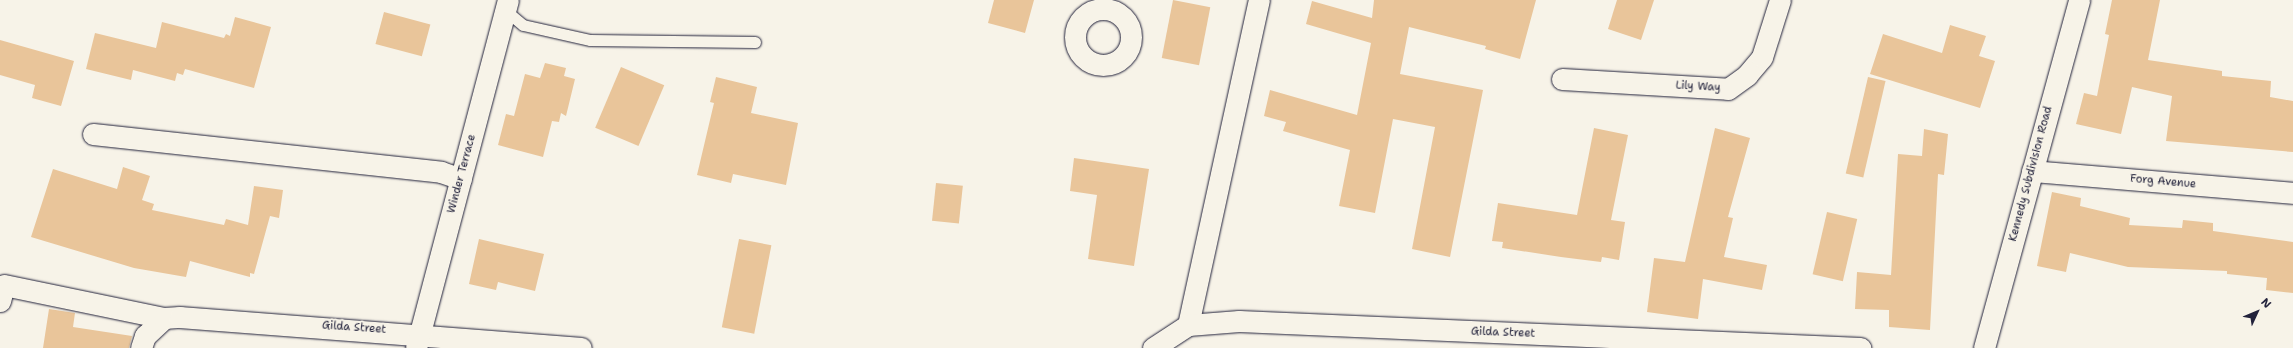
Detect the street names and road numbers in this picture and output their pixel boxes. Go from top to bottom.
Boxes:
street label: Lily Way [1675,79,1721,95]
street label: Kennedy Subdivision Road [2007,105,2055,243]
street label: Winder Terrace [445,133,479,215]
street label: Forg Avenue [2129,173,2197,191]
street label: Gilda Street [321,319,387,337]
street label: Gilda Street [1471,325,1535,341]

